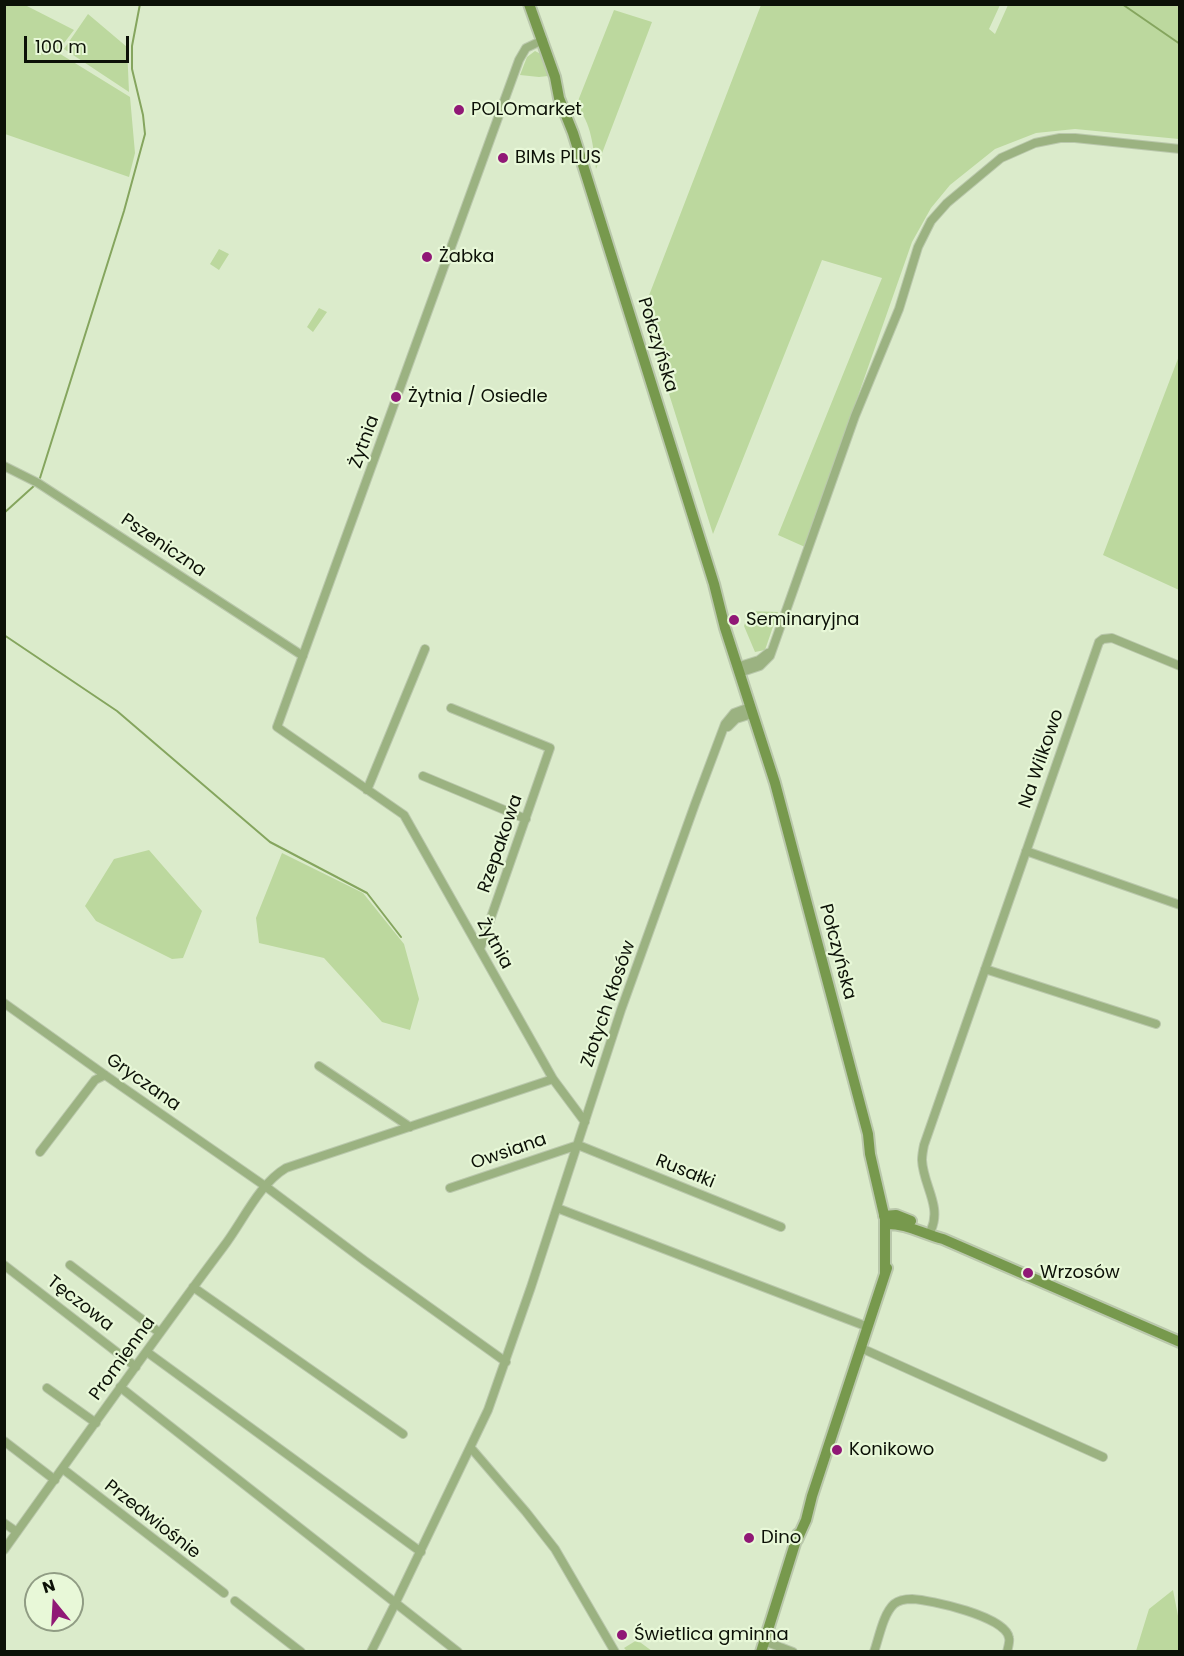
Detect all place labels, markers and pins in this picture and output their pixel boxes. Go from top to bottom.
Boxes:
place label: POLOmarket [471,99,582,121]
marker: POLOmarket [452,103,466,117]
place label: BIMs PLUS [515,147,601,169]
marker: BIMs PLUS [496,151,510,165]
place label: Żabka [439,246,495,268]
marker: Żabka [420,250,434,264]
place label: Żytnia / Osiedle [408,386,548,408]
marker: Żytnia / Osiedle [389,390,403,404]
place label: Seminaryjna [746,609,859,631]
marker: Seminaryjna [727,613,741,627]
place label: Wrzosów [1040,1262,1120,1284]
marker: Wrzosów [1021,1266,1035,1280]
place label: Konikowo [849,1439,934,1461]
marker: Konikowo [830,1443,844,1457]
place label: Dino [761,1527,801,1549]
marker: Dino [742,1531,756,1545]
place label: Świetlica gminna [634,1624,789,1646]
marker: Świetlica gminna [615,1628,629,1642]

